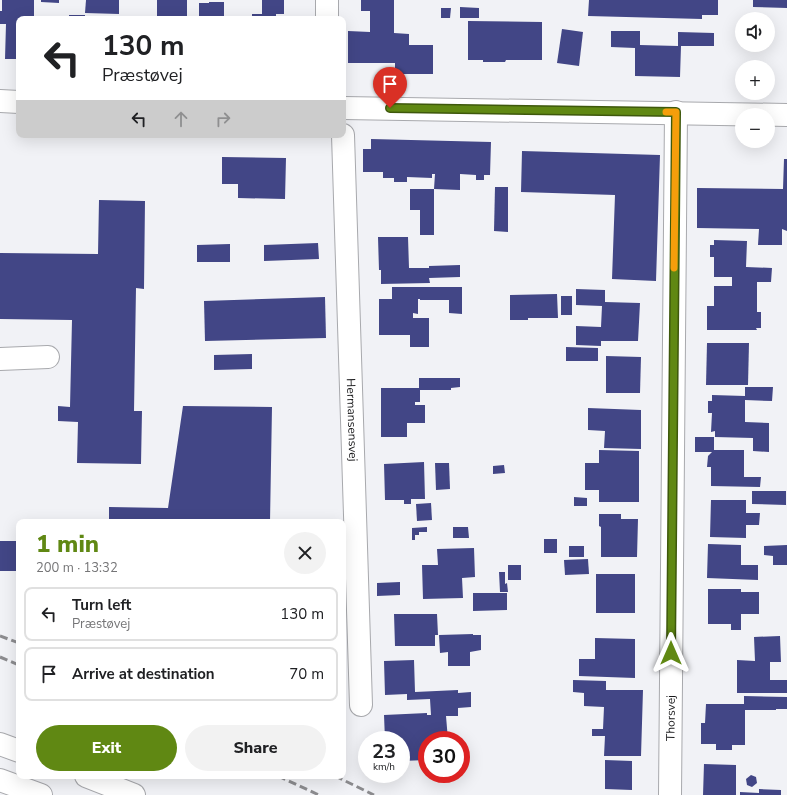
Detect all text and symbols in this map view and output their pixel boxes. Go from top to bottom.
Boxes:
map controls [735,12,775,148]
button: sound [735,12,775,52]
text: 130 m [102,27,185,65]
icon: left [36,32,88,84]
button: + [735,60,775,100]
text: Præstøvej [102,63,183,87]
pin [373,67,407,108]
icon: arrive [379,73,401,95]
icon: left [128,108,150,130]
icon: ahead [170,108,192,130]
icon: right [212,108,234,130]
button: − [735,108,775,148]
street label: Hermansensvej [343,378,361,462]
text: 1 min [36,528,99,560]
button: close [284,532,326,574]
text: 200 m · 13:32 [36,559,118,577]
text: Turn left [72,595,131,615]
icon: left [38,603,60,625]
text: 130 m [280,604,324,624]
text: Præstøvej [72,615,130,633]
position arrow [650,632,692,674]
icon: arrive [38,663,60,685]
text: Arrive at destination [72,664,215,684]
text: 70 m [289,664,324,684]
street label: Thorsvej [662,695,679,741]
button: Exit [36,725,177,771]
button: Share [185,725,326,771]
speed limit sign: 30 [418,731,470,783]
text: 23 [372,738,396,765]
text: km/h [373,760,395,774]

